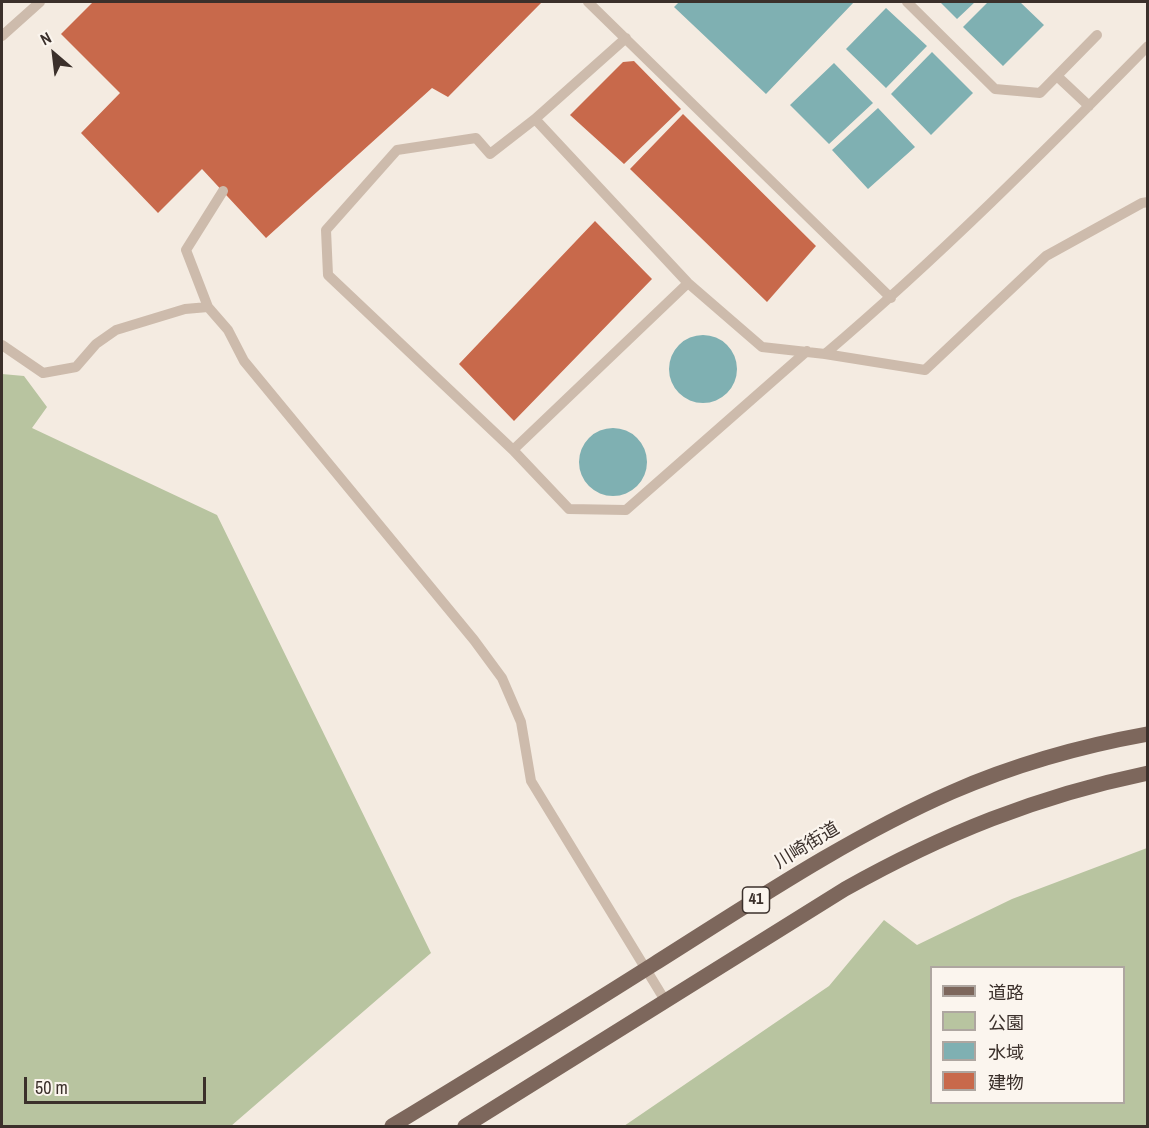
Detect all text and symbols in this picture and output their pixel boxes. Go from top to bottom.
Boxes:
north arrow [24,24,84,84]
text: N [36,26,55,50]
street label: 川崎街道 [771,818,843,874]
road number: 41 [742,887,770,913]
legend [930,966,1125,1104]
text: 道路 [988,980,1024,1005]
text: 公園 [988,1010,1024,1035]
text: 水域 [988,1040,1024,1065]
scale bar [27,1065,208,1103]
text: 建物 [988,1070,1024,1095]
text: 50 m [35,1075,68,1100]

